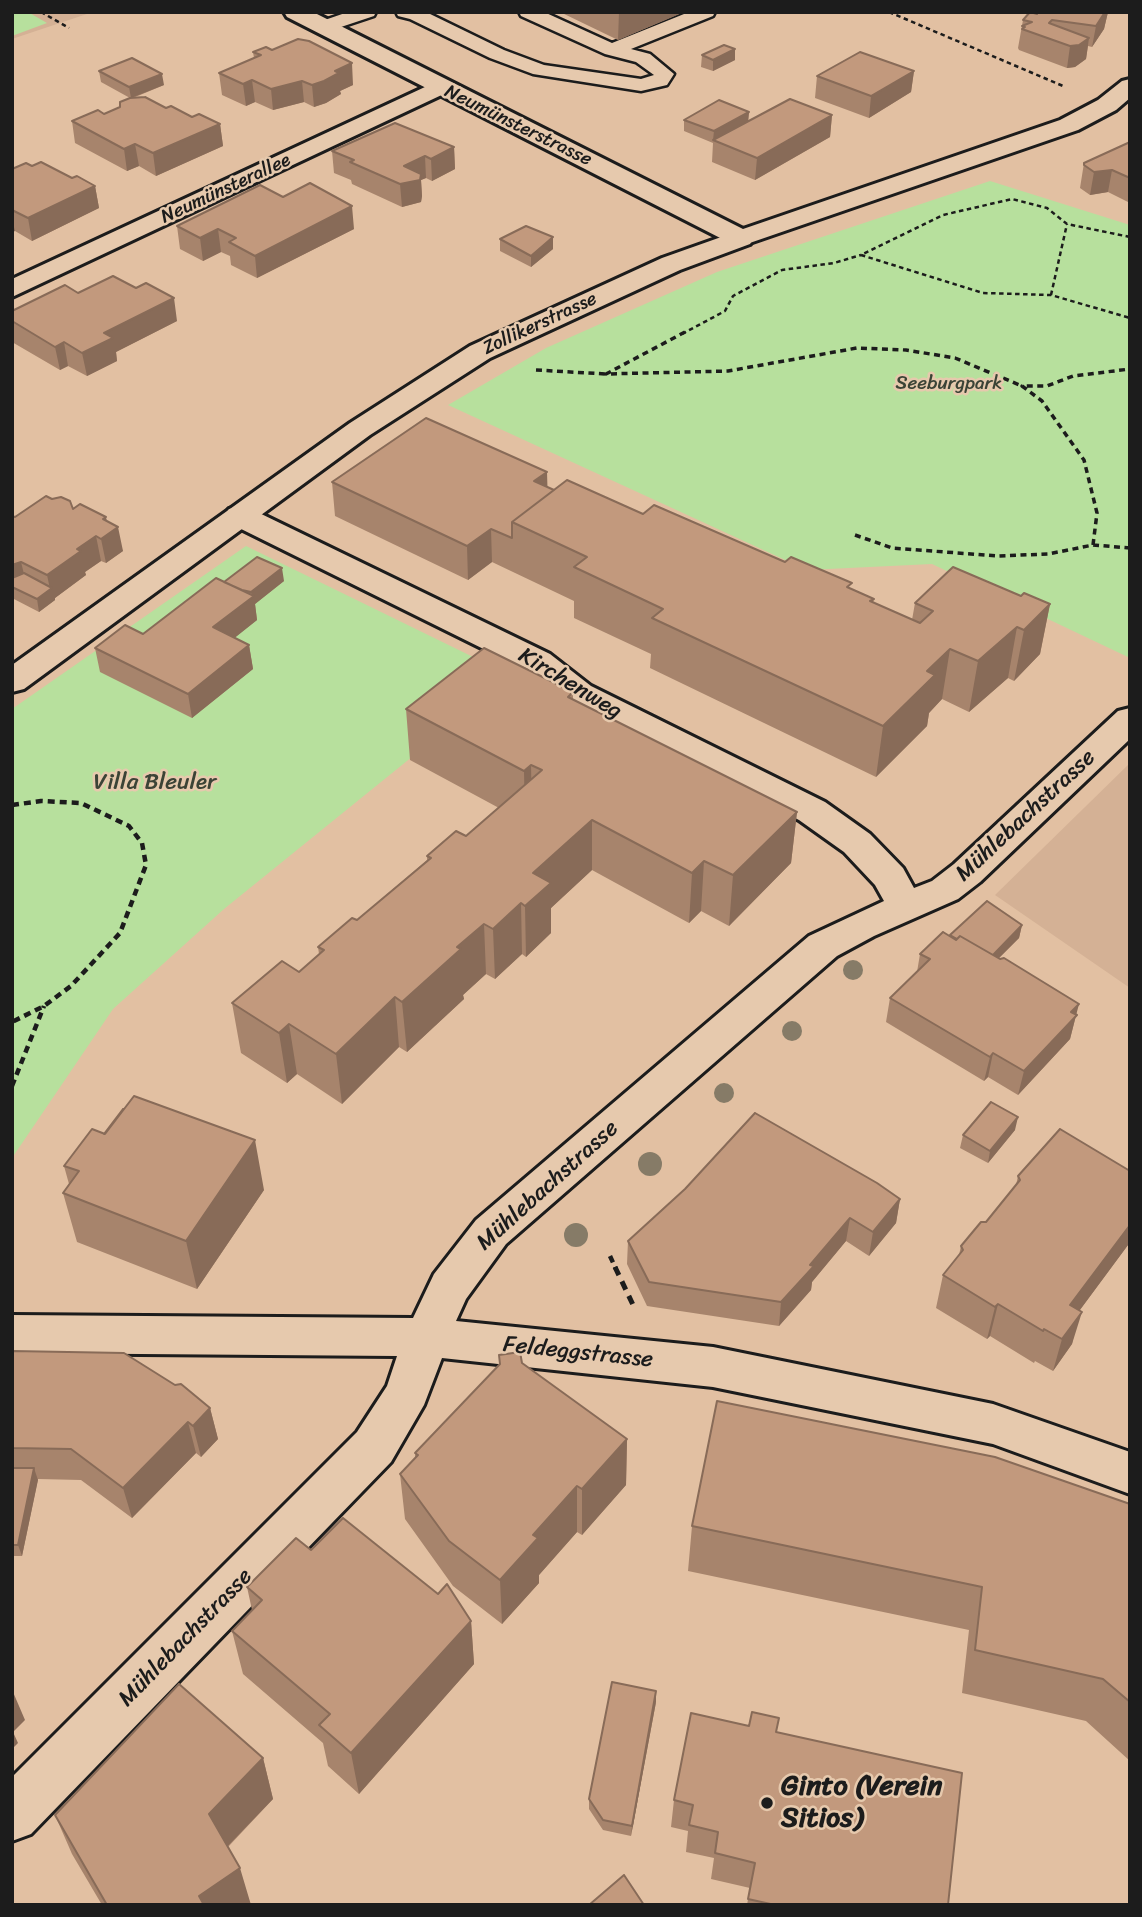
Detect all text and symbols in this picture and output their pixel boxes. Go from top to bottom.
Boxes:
street label: Neumünsterstrasse [441,80,595,172]
street label: Neumünsterallee [158,149,294,229]
street label: Zollikerstrasse [479,288,601,360]
park label: Seeburgpark [896,373,1002,395]
street label: Kirchenweg [513,642,627,726]
street label: Mühlebachstrasse [950,744,1102,888]
park label: Villa Bleuler [94,769,216,797]
street label: Mühlebachstrasse [471,1115,625,1257]
street label: Feldeggstrasse [502,1331,654,1375]
street label: Mühlebachstrasse [113,1563,259,1713]
place label: Ginto (Verein Sitios) [781,1770,942,1836]
marker: Ginto (Verein Sitios) [759,1795,775,1811]

